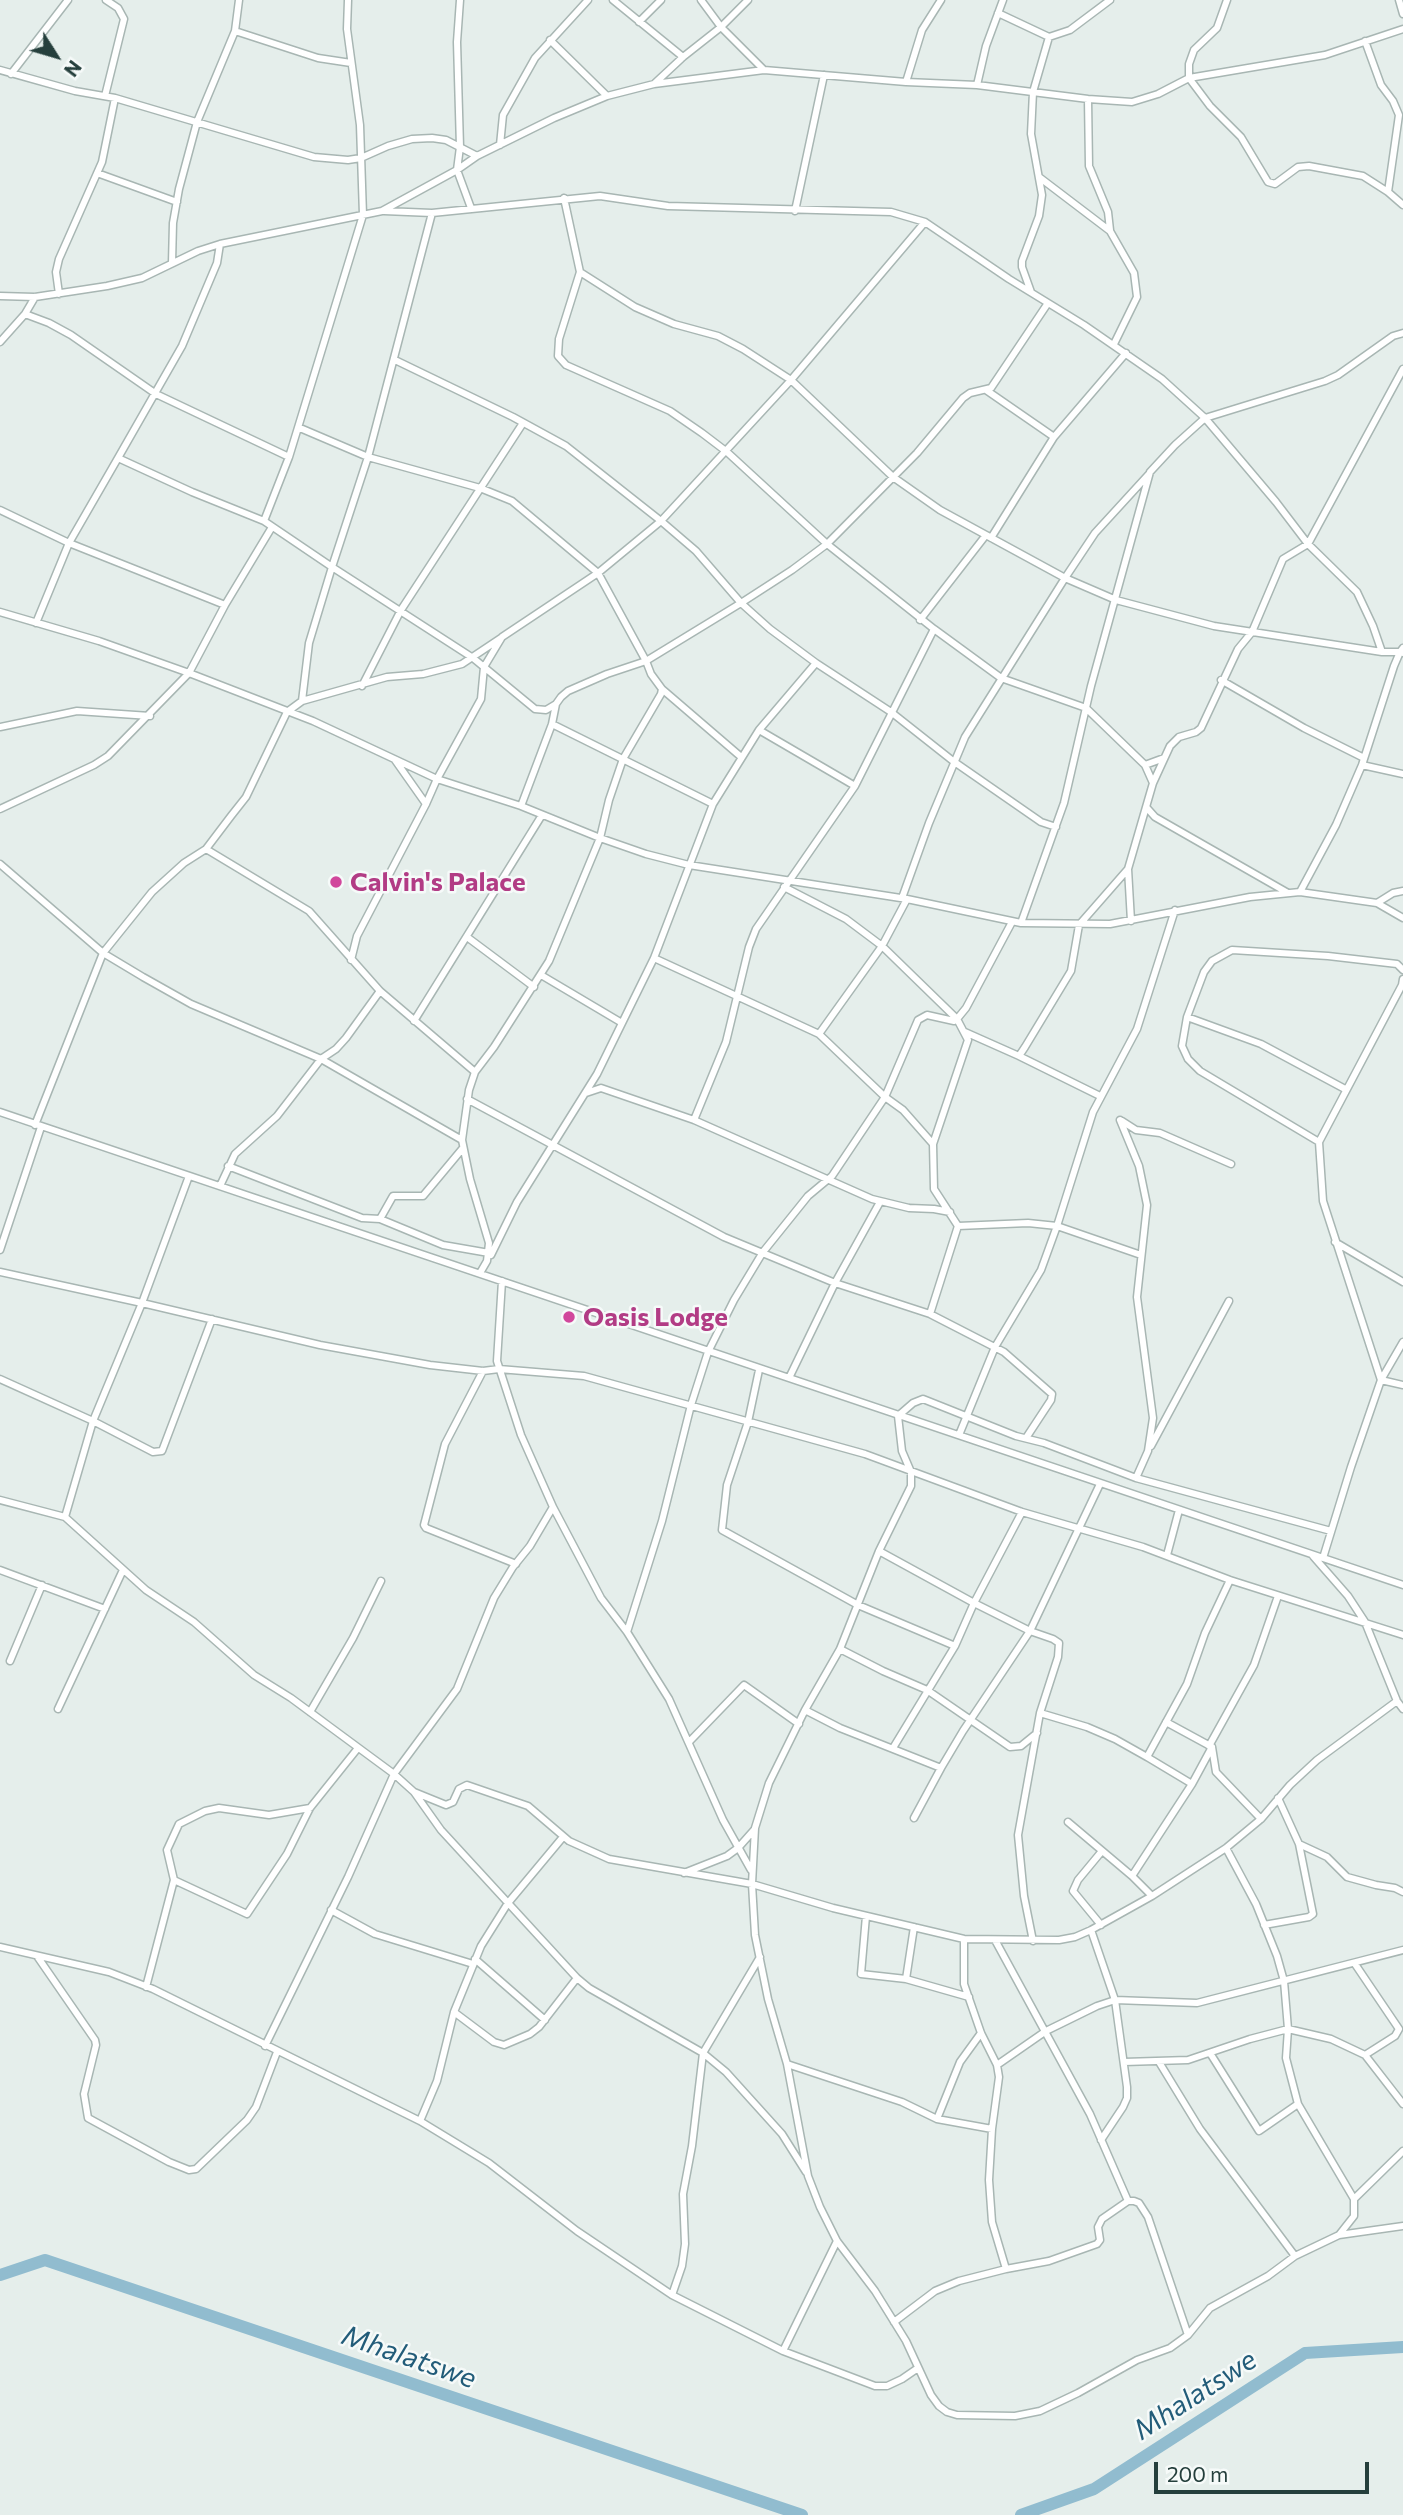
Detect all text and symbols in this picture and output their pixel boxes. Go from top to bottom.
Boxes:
north arrow [21,21,91,91]
text: N [60,56,87,82]
place label: Calvin's Palace [350,866,526,898]
marker: Calvin's Palace [328,874,344,890]
place label: Oasis Lodge [583,1301,728,1333]
marker: Oasis Lodge [561,1309,577,1325]
water label: Mhalatswe [337,2318,481,2396]
water label: Mhalatswe [1127,2343,1263,2447]
scale bar [1158,2448,1373,2492]
text: 200 m [1167,2461,1228,2486]

